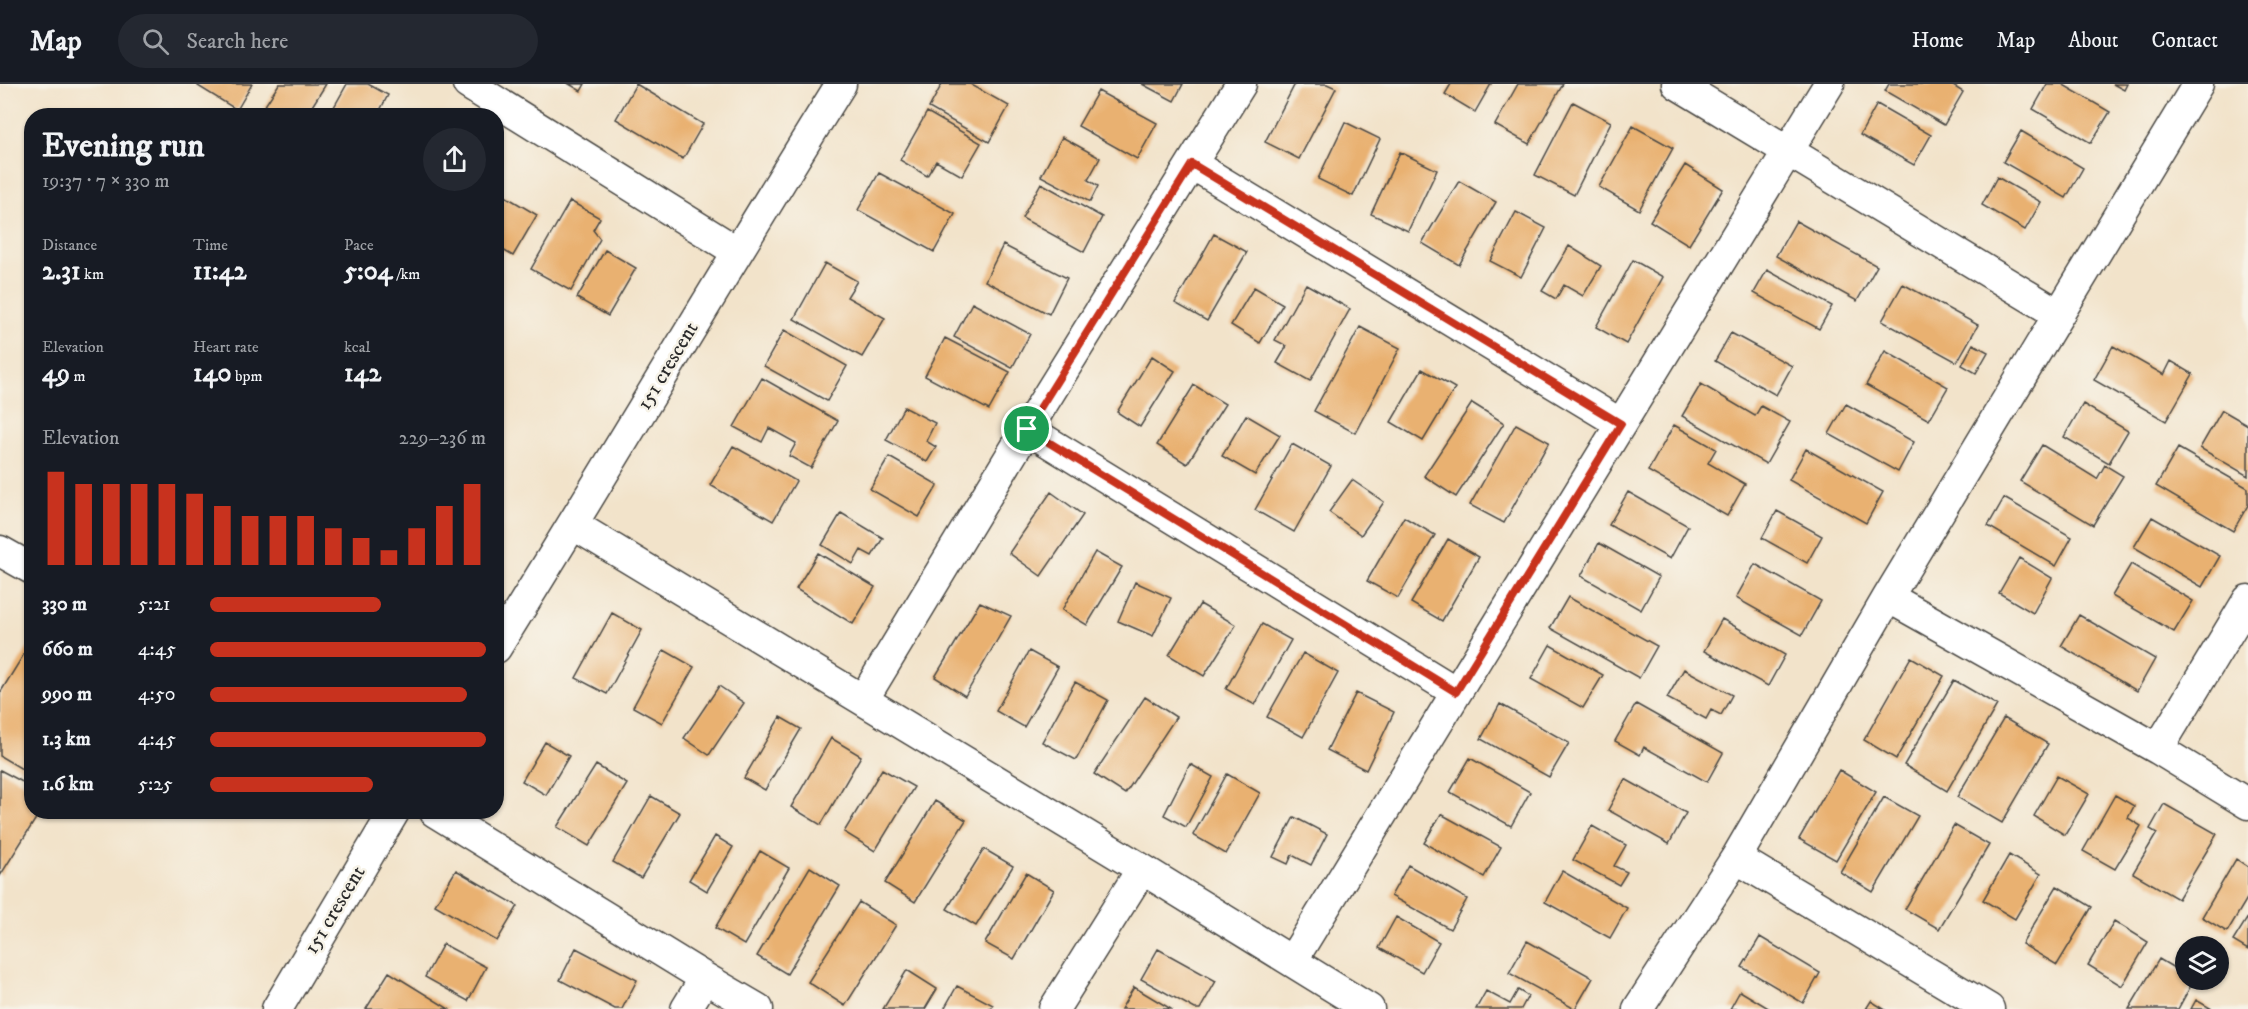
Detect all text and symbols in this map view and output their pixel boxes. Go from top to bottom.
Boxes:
search box [118,14,538,68]
text: Map [30,24,82,59]
icon: search [139,25,172,58]
text: Search here [187,28,288,55]
text: Home [1912,28,1964,54]
text: Map [1997,28,2035,54]
text: About [2068,28,2119,54]
text: Contact [2152,28,2218,54]
text: Evening run [42,126,204,167]
button: share [423,128,486,191]
text: 19:37 · 7 × 330 m [42,169,170,194]
text: Distance [42,235,97,255]
text: Time [193,235,228,255]
text: Pace [344,235,374,255]
text: 2.31 [42,255,81,288]
text: 11:42 [193,255,247,288]
text: 5:04 [344,255,393,288]
text: km [81,264,104,284]
text: /km [393,264,420,284]
street label: 151 crescent [632,317,705,415]
text: Elevation [42,337,104,357]
text: Heart rate [193,337,259,357]
text: kcal [344,337,370,357]
text: 49 [42,357,70,390]
text: 140 [193,357,232,390]
text: 142 [344,357,381,390]
text: m [70,366,85,386]
text: bpm [232,366,263,386]
pin [1001,403,1052,454]
icon: arrive [1010,412,1043,445]
text: Elevation [42,426,119,451]
text: 229–236 m [399,426,486,451]
text: 330 m [42,592,87,617]
text: 5:21 [138,592,170,617]
text: 660 m [42,637,93,662]
text: 4:45 [138,637,176,662]
text: 990 m [42,682,92,707]
text: 4:50 [138,682,175,707]
text: 1.3 km [42,727,91,752]
text: 4:45 [138,727,176,752]
text: 1.6 km [42,772,94,797]
text: 5:25 [138,772,173,797]
street label: 151 crescent [299,861,372,959]
map controls [2175,936,2229,990]
button: layers [2175,936,2229,990]

